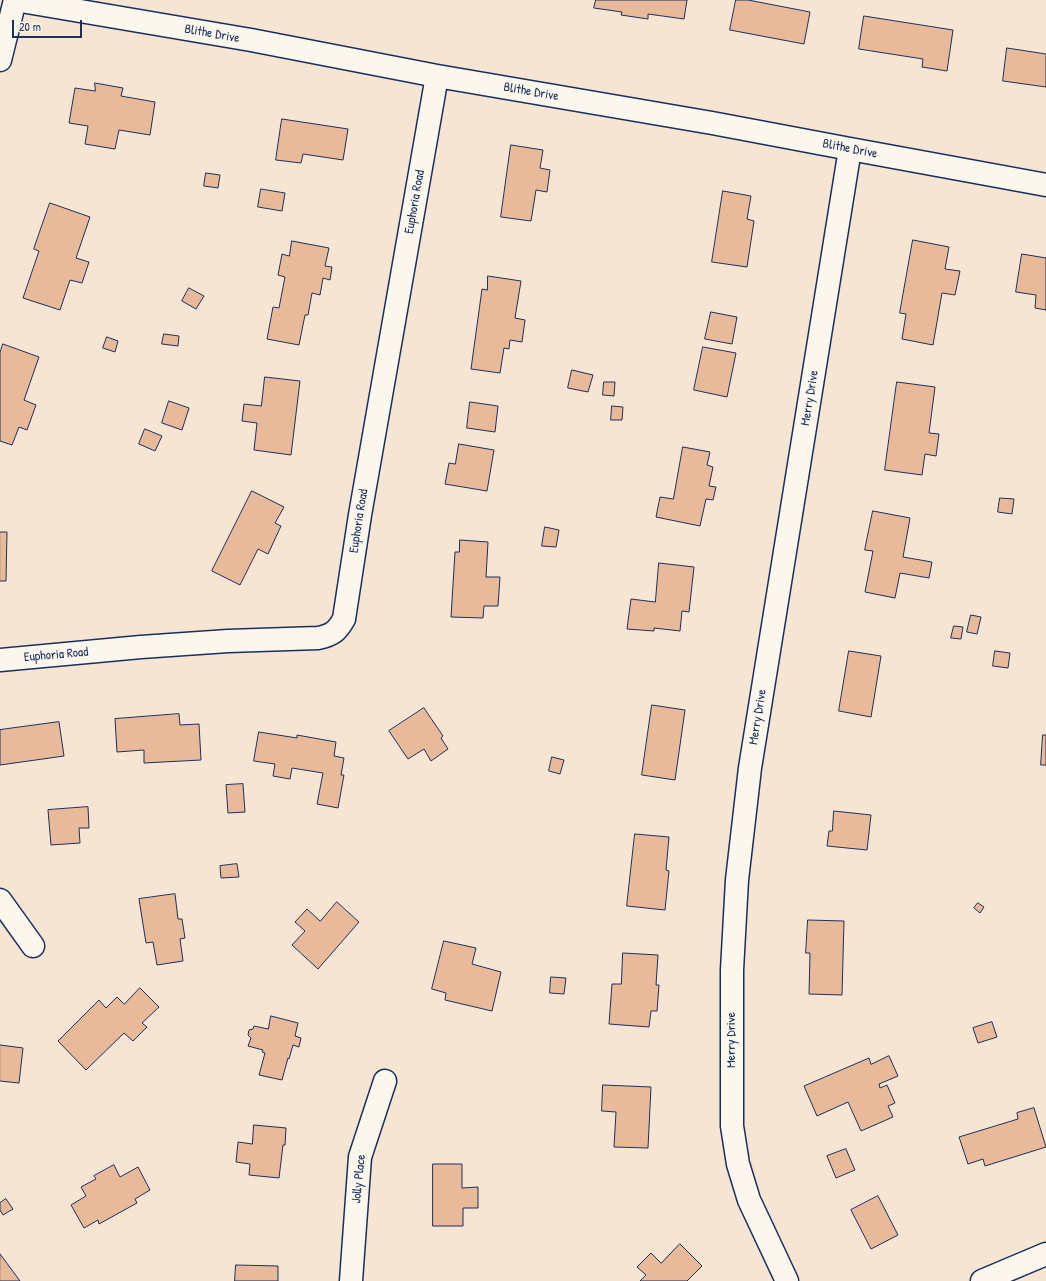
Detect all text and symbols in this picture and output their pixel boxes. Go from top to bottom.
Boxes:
scale bar [14,12,84,38]
text: 20 m [19,18,41,35]
street label: Blithe Drive [183,21,241,47]
street label: Blithe Drive [502,79,560,105]
street label: Blithe Drive [821,136,879,162]
street label: Euphoria Road [402,169,428,235]
street label: Merry Drive [798,369,822,427]
street label: Euphoria Road [346,488,372,554]
street label: Euphoria Road [23,644,89,666]
street label: Merry Drive [746,688,770,746]
street label: Merry Drive [724,1012,740,1068]
street label: Jolly Place [349,1154,369,1204]

